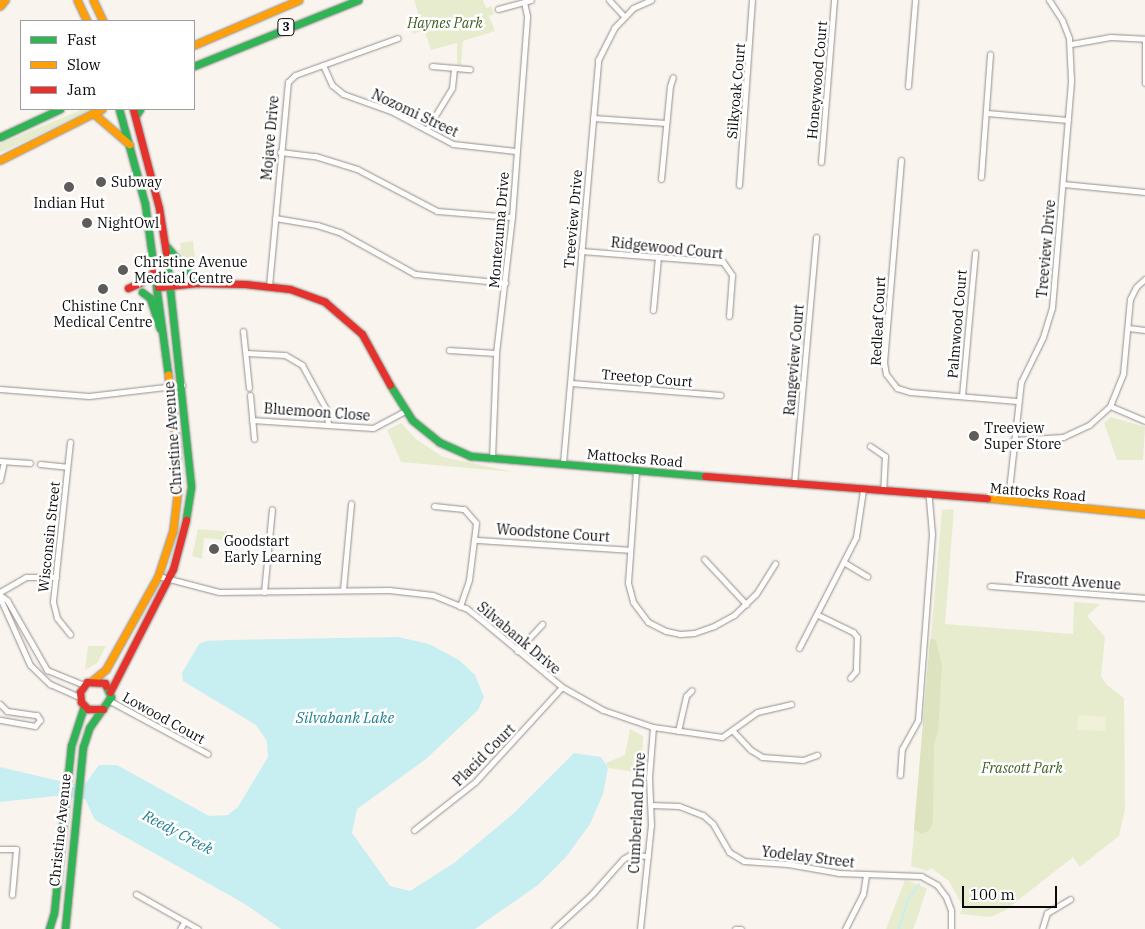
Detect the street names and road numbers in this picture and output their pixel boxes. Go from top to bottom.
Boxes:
road number: 3 [277,18,295,36]
street label: Honeywood Court [803,20,831,140]
street label: Silkyoak Court [723,42,749,140]
street label: Nozomi Street [369,86,461,140]
street label: Mojave Drive [258,95,282,181]
street label: Treeview Drive [560,169,586,269]
street label: Montezuma Drive [486,171,512,289]
street label: Treeview Drive [1033,199,1059,299]
street label: Ridgewood Court [610,234,724,262]
street label: Palmwood Court [944,269,970,379]
street label: Redleaf Court [867,276,889,366]
street label: Rangeview Court [781,304,807,416]
street label: Treetop Court [601,366,693,390]
street label: Christine Avenue [161,381,185,495]
street label: Bluemoon Close [263,400,371,424]
street label: Mattocks Road [586,445,684,471]
street label: Mattocks Road [989,479,1087,505]
street label: Wisconsin Street [35,481,63,593]
street label: Woodstone Court [496,521,610,545]
street label: Frascott Avenue [1014,569,1122,593]
street label: Silvabank Drive [474,598,564,678]
street label: Lowood Court [120,688,208,748]
street label: Placid Court [450,721,518,789]
street label: Cumberland Drive [625,752,649,874]
street label: Christine Avenue [46,773,74,887]
street label: Yodelay Street [760,843,856,871]

